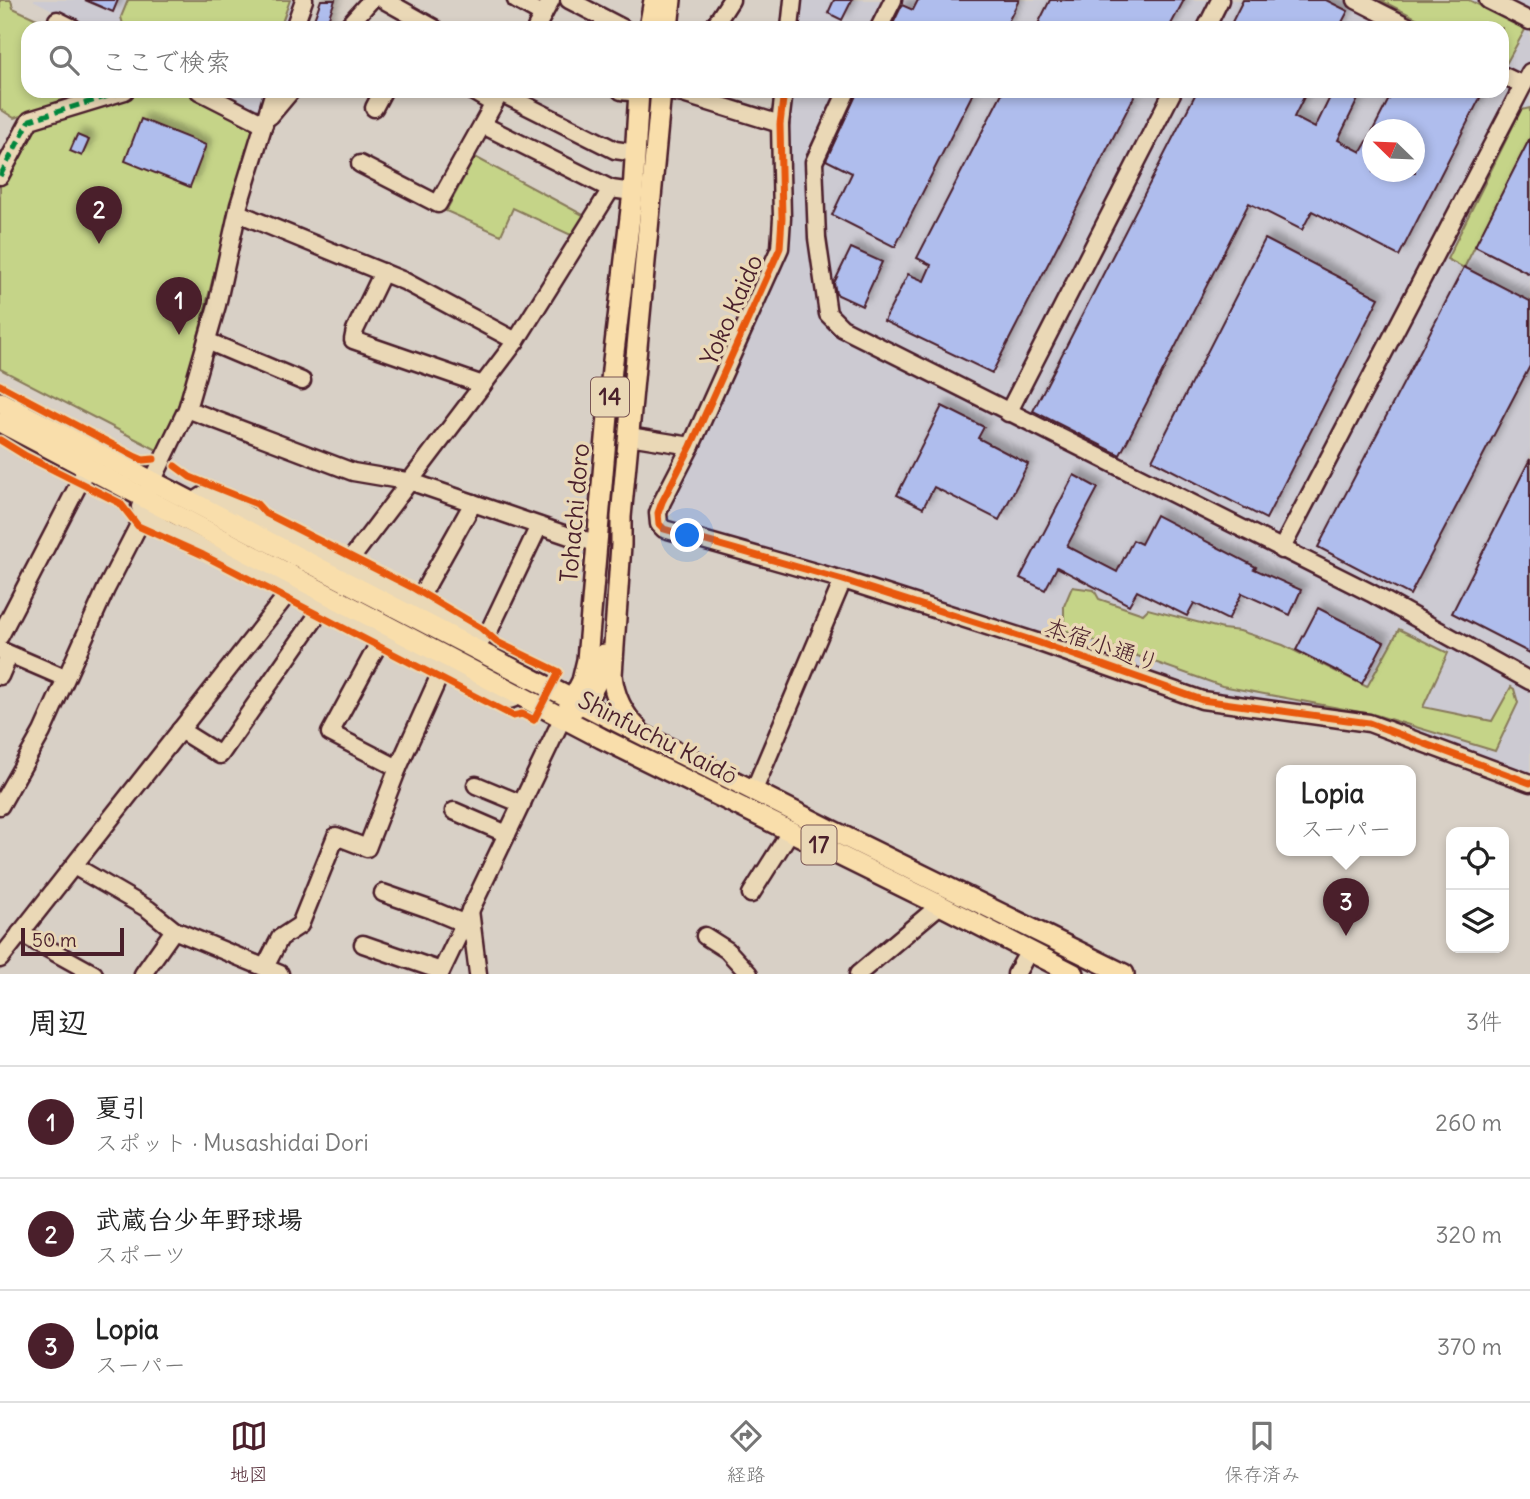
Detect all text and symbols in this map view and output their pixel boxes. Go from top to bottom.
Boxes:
search box [21,21,1509,98]
icon: search [45,41,83,79]
text: ここで検索 [101,45,231,78]
north arrow [1362,119,1425,182]
pin: 2 [76,186,122,244]
street label: Yoko Kaido [693,250,769,370]
pin: 1 [156,277,202,335]
road number: 14 [591,378,629,416]
street label: Tohachi doro [553,442,595,584]
your location [670,518,704,552]
street label: 本宿小通り [1041,610,1164,678]
street label: Shinfuchu Kaidō [574,684,743,790]
popup [1276,765,1416,856]
text: Lopia [1300,777,1364,810]
text: スーパー [1300,814,1392,843]
road number: 17 [802,825,836,864]
map controls [1446,827,1509,953]
button: locate [1446,827,1509,890]
pin: 3 [1323,878,1369,936]
button: layers [1446,890,1509,953]
scale bar [21,925,124,957]
text: 50 m [32,928,77,952]
text: 周辺 [28,1003,88,1041]
text: 3件 [1466,1007,1502,1036]
text: 夏引 [95,1091,147,1124]
text: 1 [46,1108,56,1137]
text: 260 m [1435,1108,1502,1137]
text: スポット · Musashidai Dori [95,1128,369,1157]
text: 武蔵台少年野球場 [95,1203,303,1236]
text: 2 [45,1220,57,1249]
text: 320 m [1436,1220,1502,1249]
text: スポーツ [95,1240,187,1269]
text: Lopia [95,1313,159,1346]
text: 3 [44,1332,58,1361]
text: 370 m [1437,1332,1502,1361]
text: スーパー [95,1350,186,1379]
tab: 地図 [230,1417,268,1486]
tab: 経路 [727,1417,765,1486]
tab: 保存済み [1224,1417,1300,1486]

